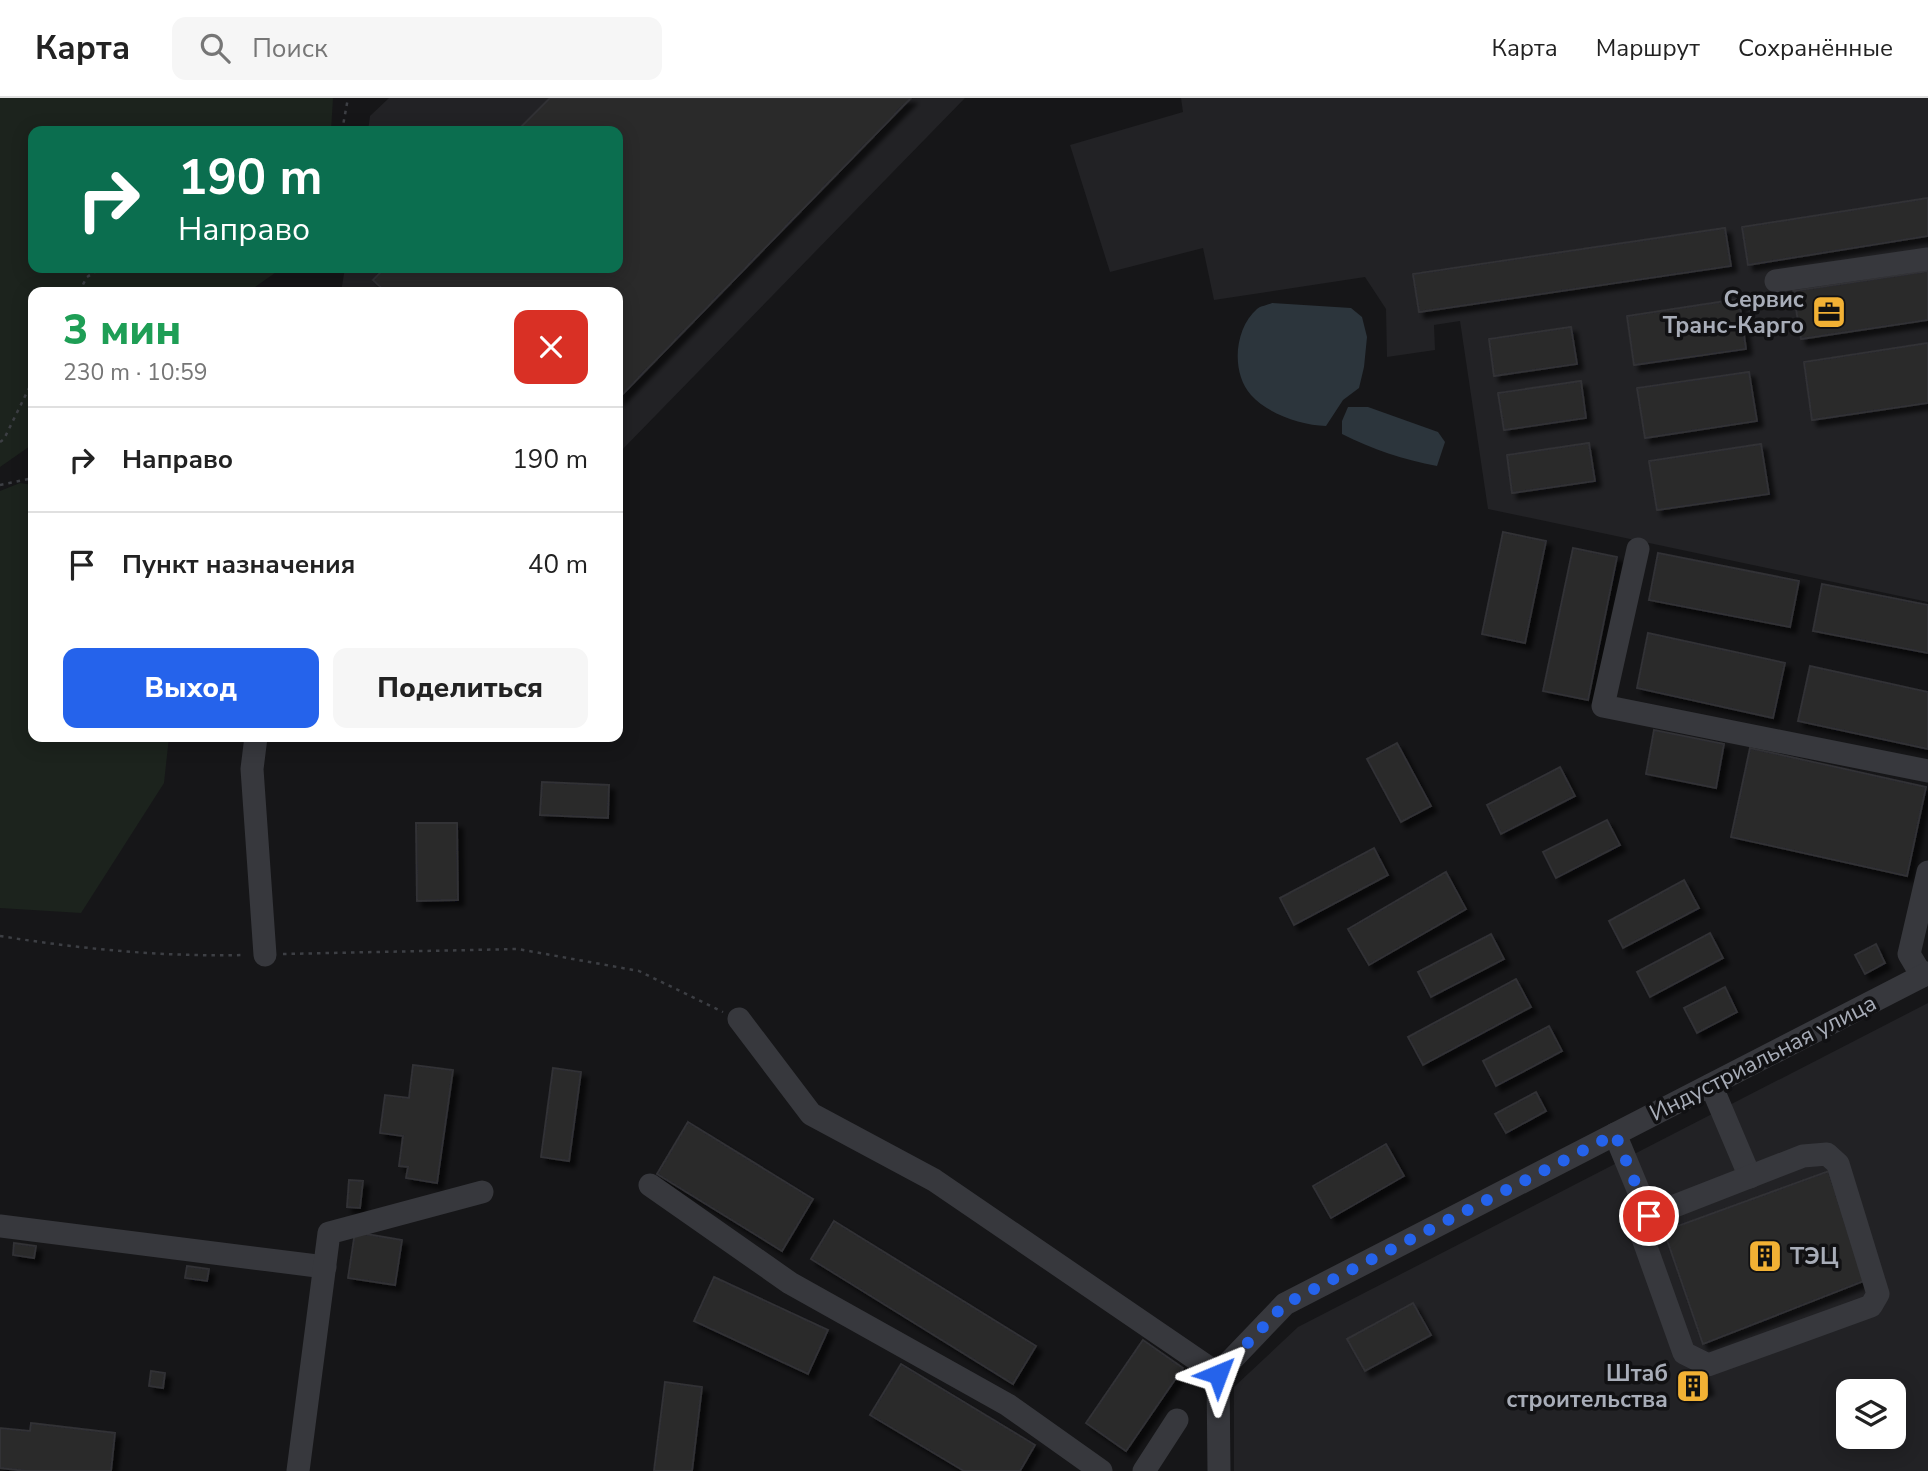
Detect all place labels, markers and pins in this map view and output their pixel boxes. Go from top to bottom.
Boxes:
place label: Сервис Транс-Карго [1663,284,1804,341]
office icon: Сервис Транс-Карго [1810,293,1848,331]
pin [1619,1186,1679,1246]
building icon: ТЭЦ [1746,1237,1784,1275]
place label: ТЭЦ [1790,1241,1839,1272]
place label: Штаб строительства [1506,1358,1668,1415]
building icon: Штаб строительства [1674,1367,1712,1405]

